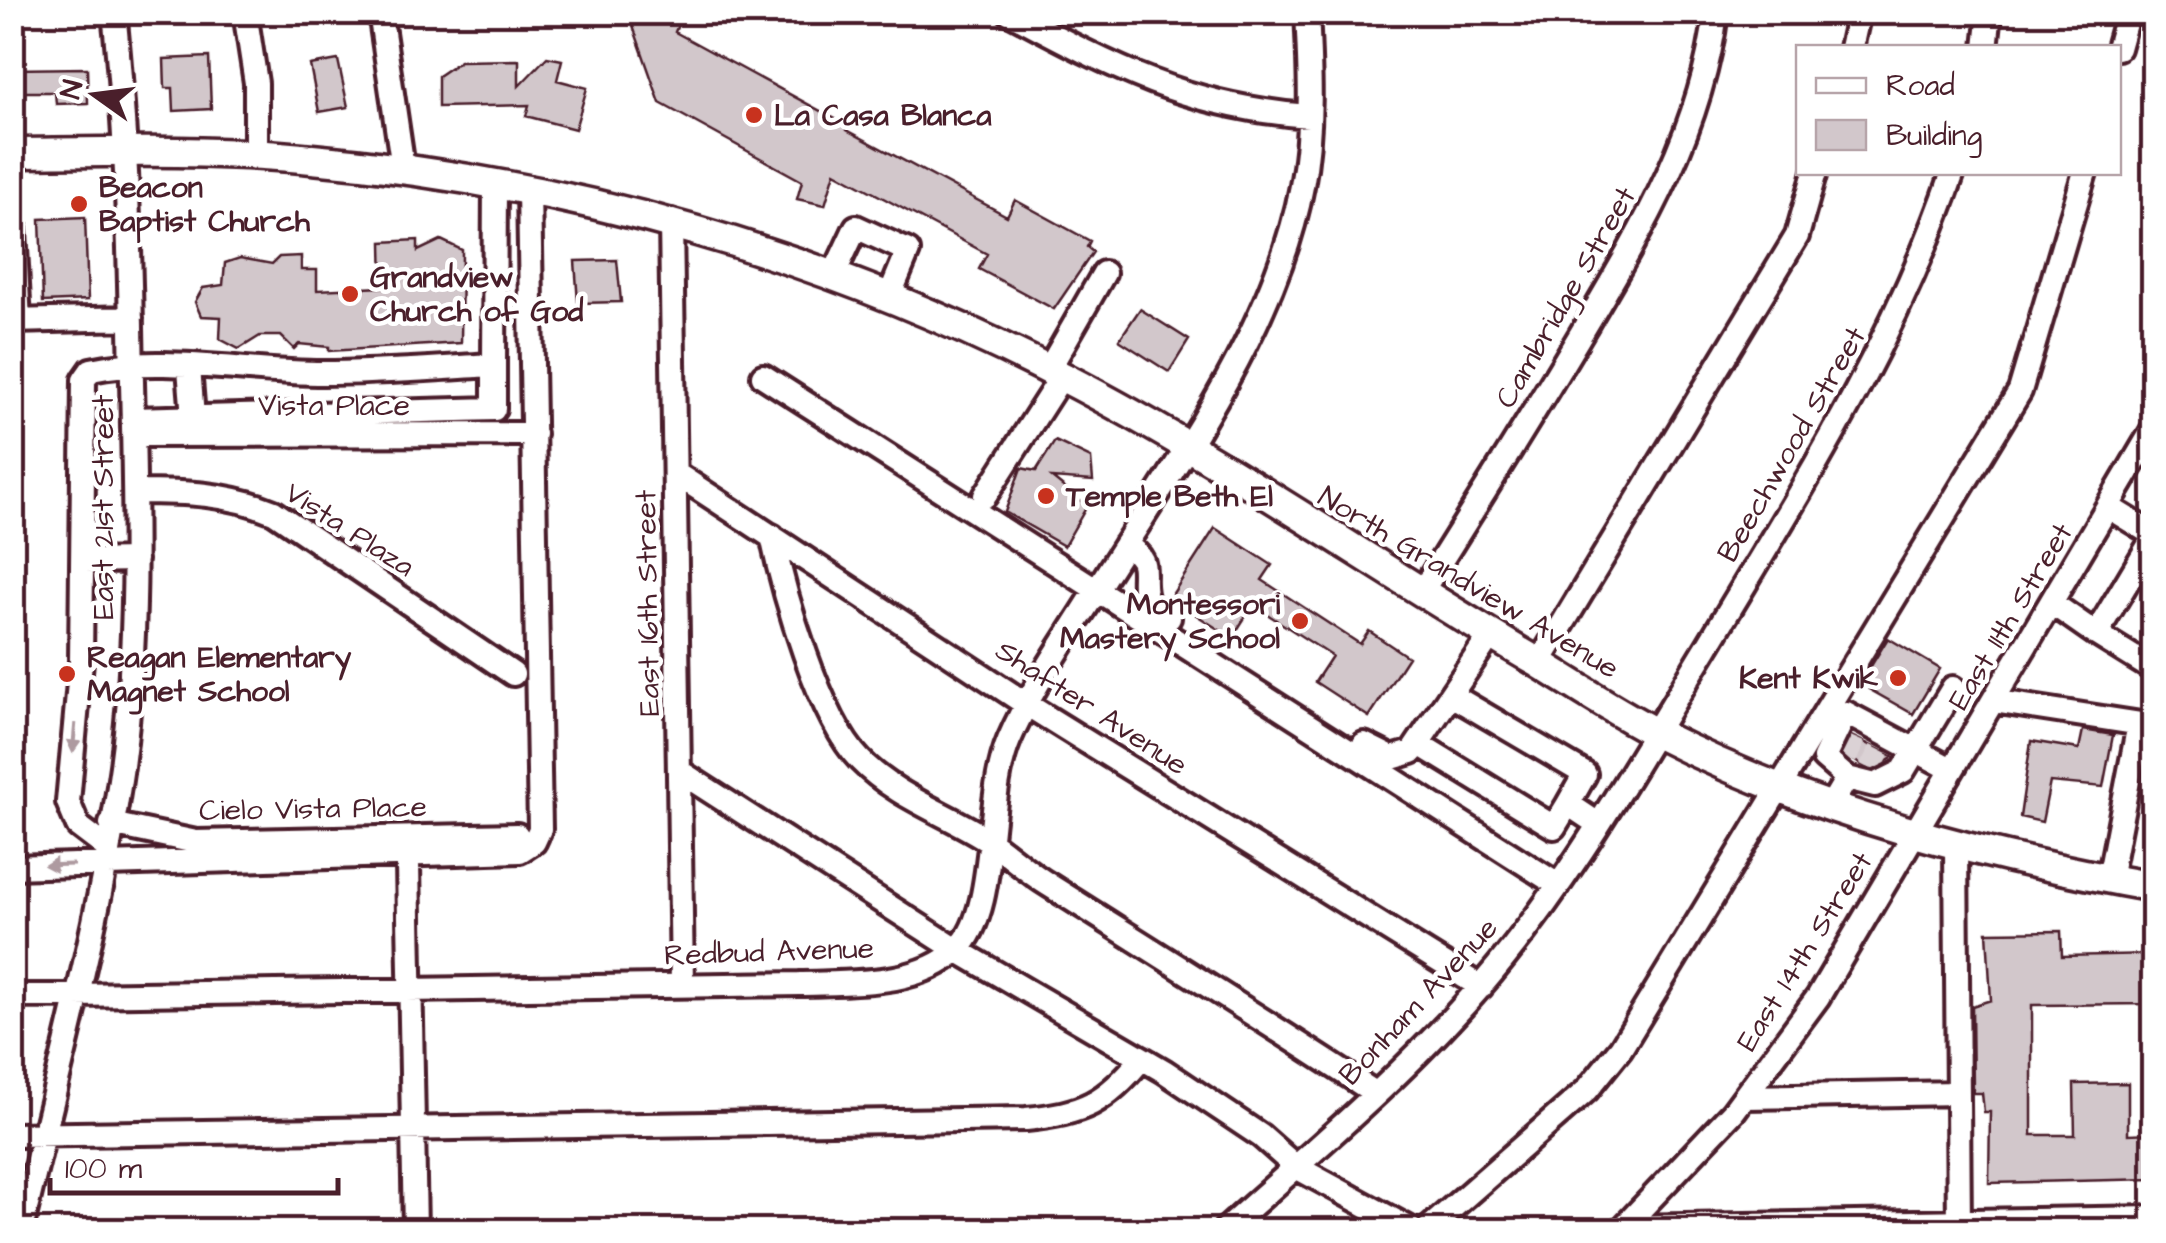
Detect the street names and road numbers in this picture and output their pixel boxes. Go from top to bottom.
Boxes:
street label: Cambridge Street [1485,179,1647,417]
street label: Beechwood Street [1707,319,1876,570]
street label: Vista Place [258,385,410,427]
street label: East 21st Street [83,395,125,619]
street label: Vista Plaza [276,472,423,587]
street label: North Grandview Avenue [1310,476,1627,690]
street label: East 16th Street [625,489,671,717]
street label: East 11th Street [1938,515,2083,718]
street label: Shafter Avenue [987,630,1196,786]
street label: Cielo Vista Place [199,786,427,832]
street label: East 14th Street [1727,844,1883,1059]
street label: Bonham Avenue [1330,908,1508,1095]
street label: Redbud Avenue [663,927,875,977]

